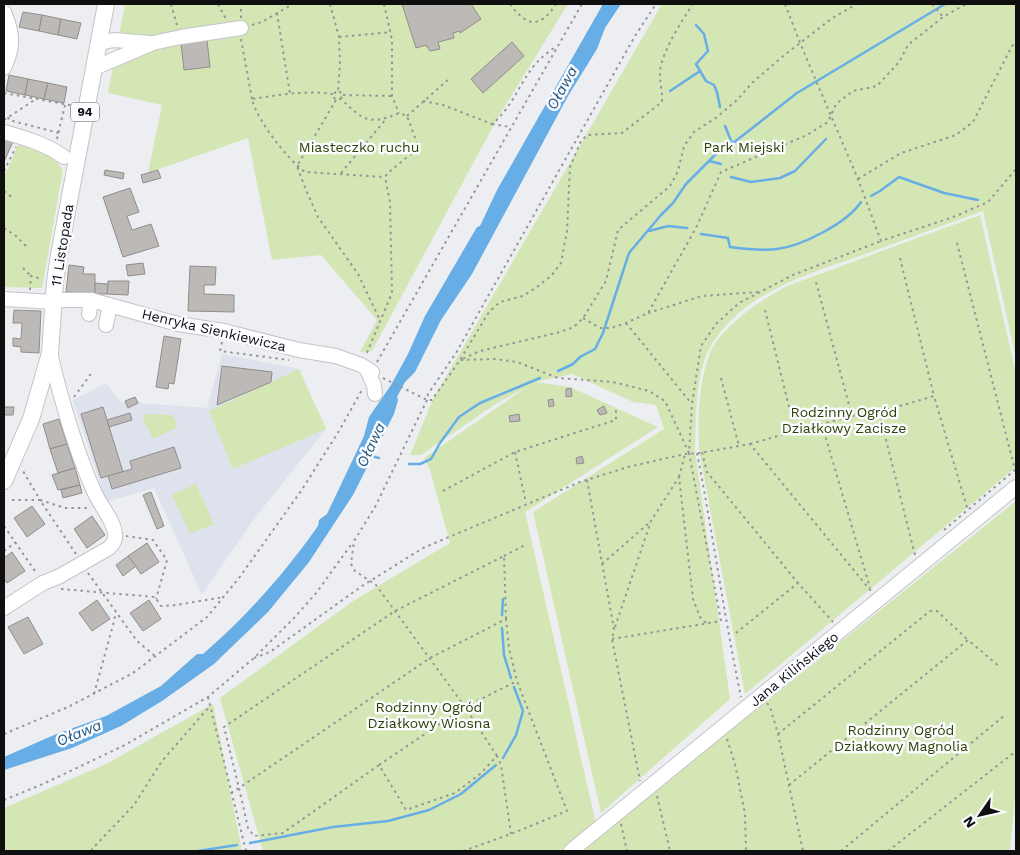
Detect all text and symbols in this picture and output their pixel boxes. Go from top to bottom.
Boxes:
water label: Oława [543,63,581,113]
road number: 94 [71,102,99,121]
park label: Miasteczko ruchu [299,139,419,155]
park label: Park Miejski [703,139,785,155]
street label: 11 Listopada [48,203,76,287]
street label: Henryka Sienkiewicza [140,306,288,354]
park label: Rodzinny Ogród Działkowy Zacisze [782,404,906,436]
water label: Oława [353,420,389,470]
street label: Jana Kilińskiego [747,628,841,710]
park label: Rodzinny Ogród Działkowy Wiosna [368,699,490,731]
water label: Oława [54,716,104,750]
park label: Rodzinny Ogród Działkowy Magnolia [834,722,968,754]
north arrow [955,790,1005,840]
text: N [960,813,979,831]

